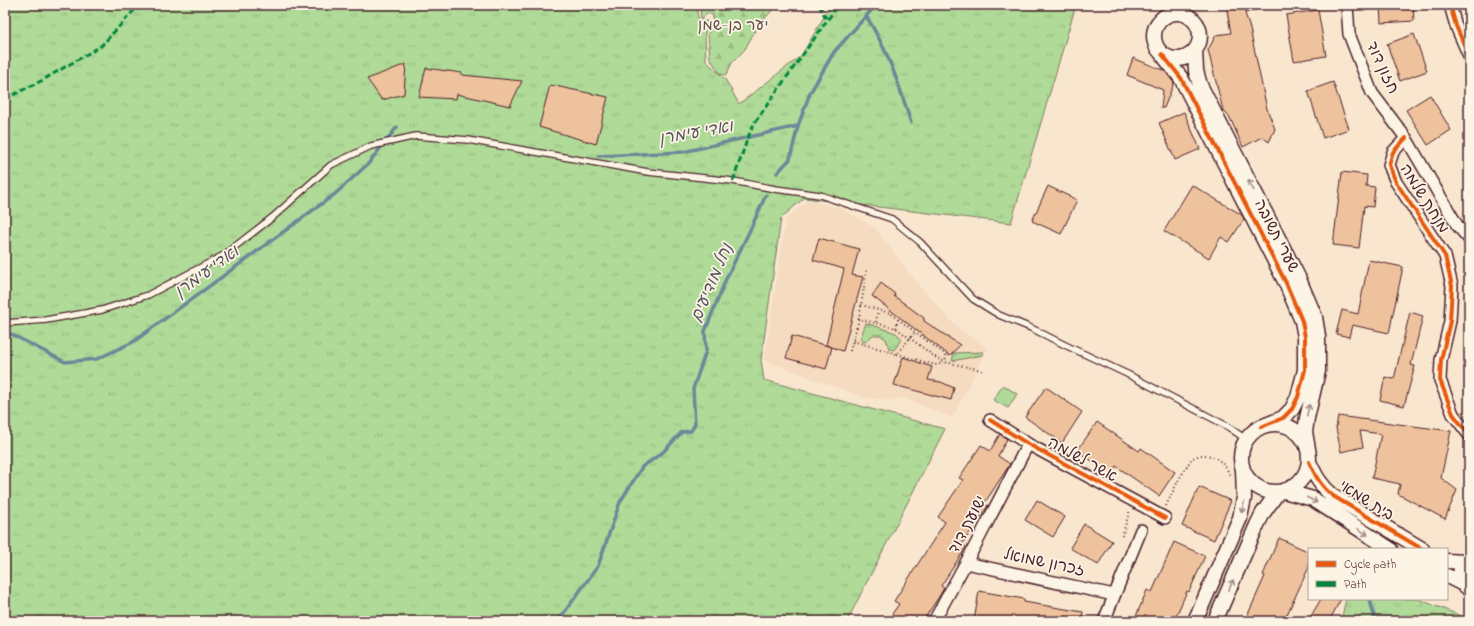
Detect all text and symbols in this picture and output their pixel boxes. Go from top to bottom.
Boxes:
park label: יער בן-שמן [698,14,768,38]
street label: חזון דוד [1359,38,1405,98]
water label: ואדי עימרן [657,114,736,152]
street label: מנחת שלמה [1393,160,1455,238]
one-way arrow [1246,179,1254,191]
street label: שערי תשובה [1247,195,1305,277]
water label: ואדי עימרן [170,239,246,304]
water label: נחל מודיעים [684,239,740,326]
one-way arrow [1305,404,1313,417]
street label: אשר לשלמה [1043,431,1121,489]
street label: בית שמאי [1334,475,1398,527]
street label: ישועת דוד [943,492,993,558]
one-way arrow [1306,497,1318,504]
one-way arrow [1238,500,1246,513]
one-way arrow [1357,529,1369,537]
street label: זכרון שמואל [1001,543,1087,583]
legend [1308,548,1448,600]
text: Cycle path [1344,556,1396,575]
text: Path [1344,576,1367,594]
one-way arrow [1227,580,1235,592]

